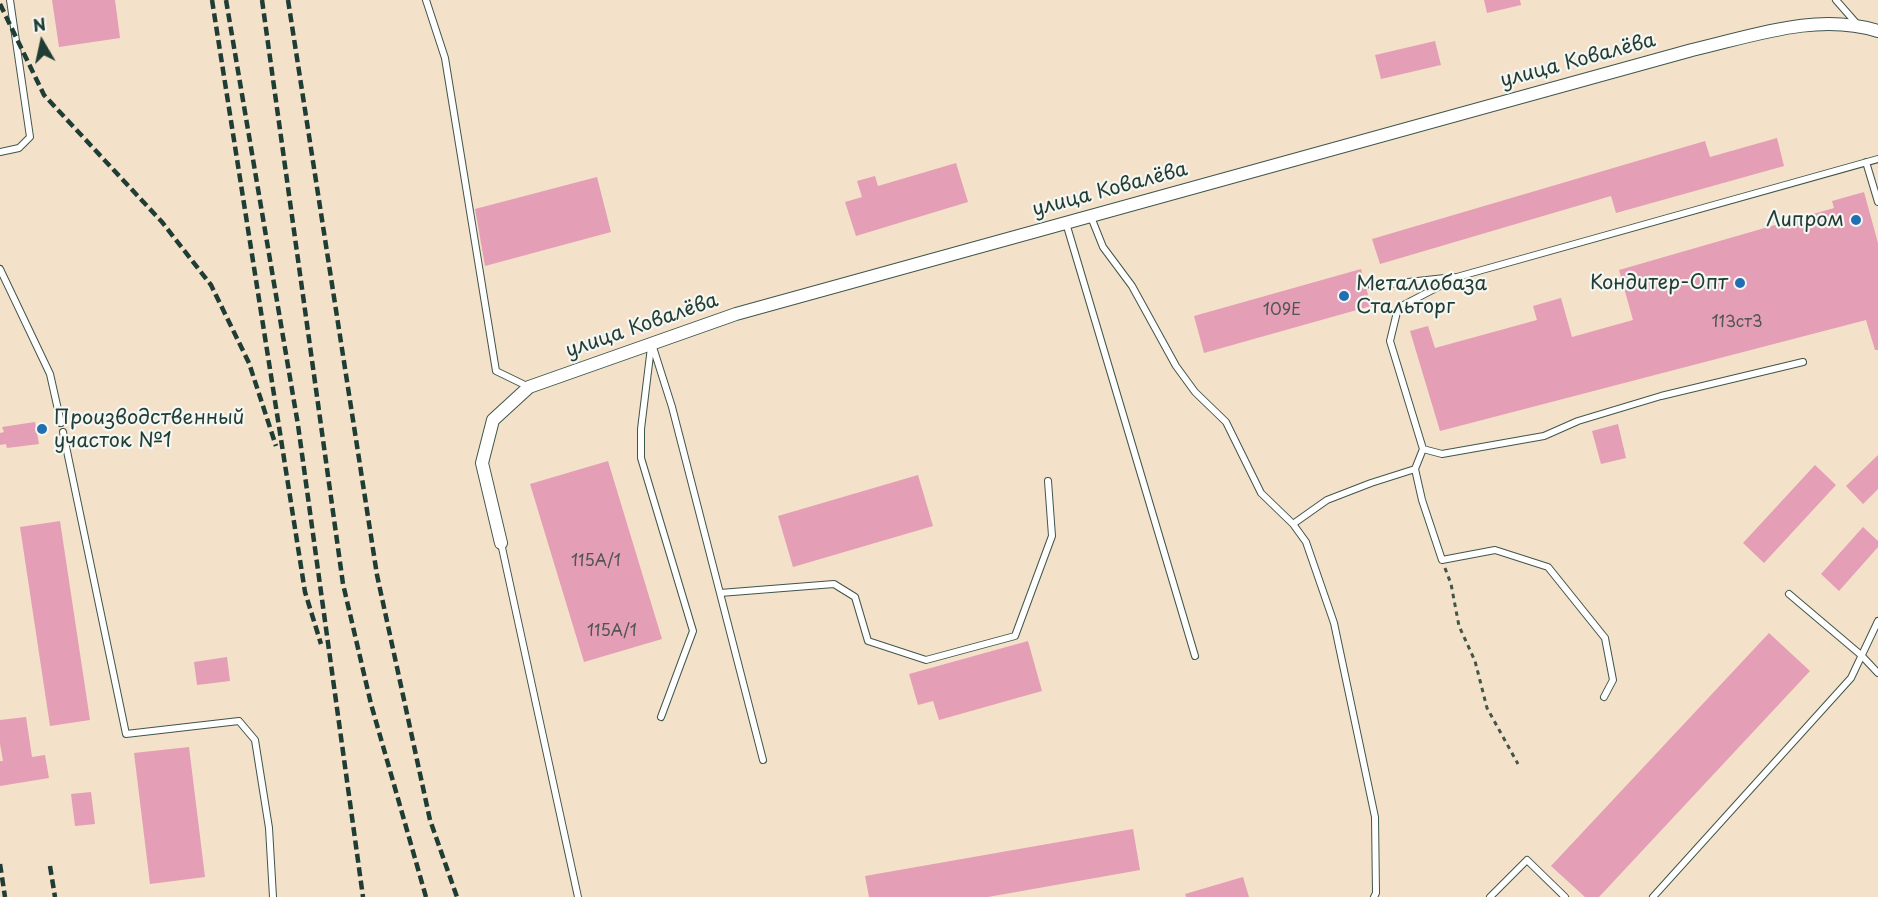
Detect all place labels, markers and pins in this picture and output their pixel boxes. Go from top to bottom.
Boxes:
place label: Липром [1766,208,1844,232]
marker: Липром [1849,213,1863,227]
place label: Кондитер-Опт [1590,271,1728,295]
place label: Металлобаза Стальторг [1356,272,1487,319]
marker: Кондитер-Опт [1733,276,1747,290]
marker: Металлобаза Стальторг [1337,289,1351,303]
place label: Производственный участок №1 [54,406,244,453]
marker: Производственный участок №1 [35,422,49,436]

